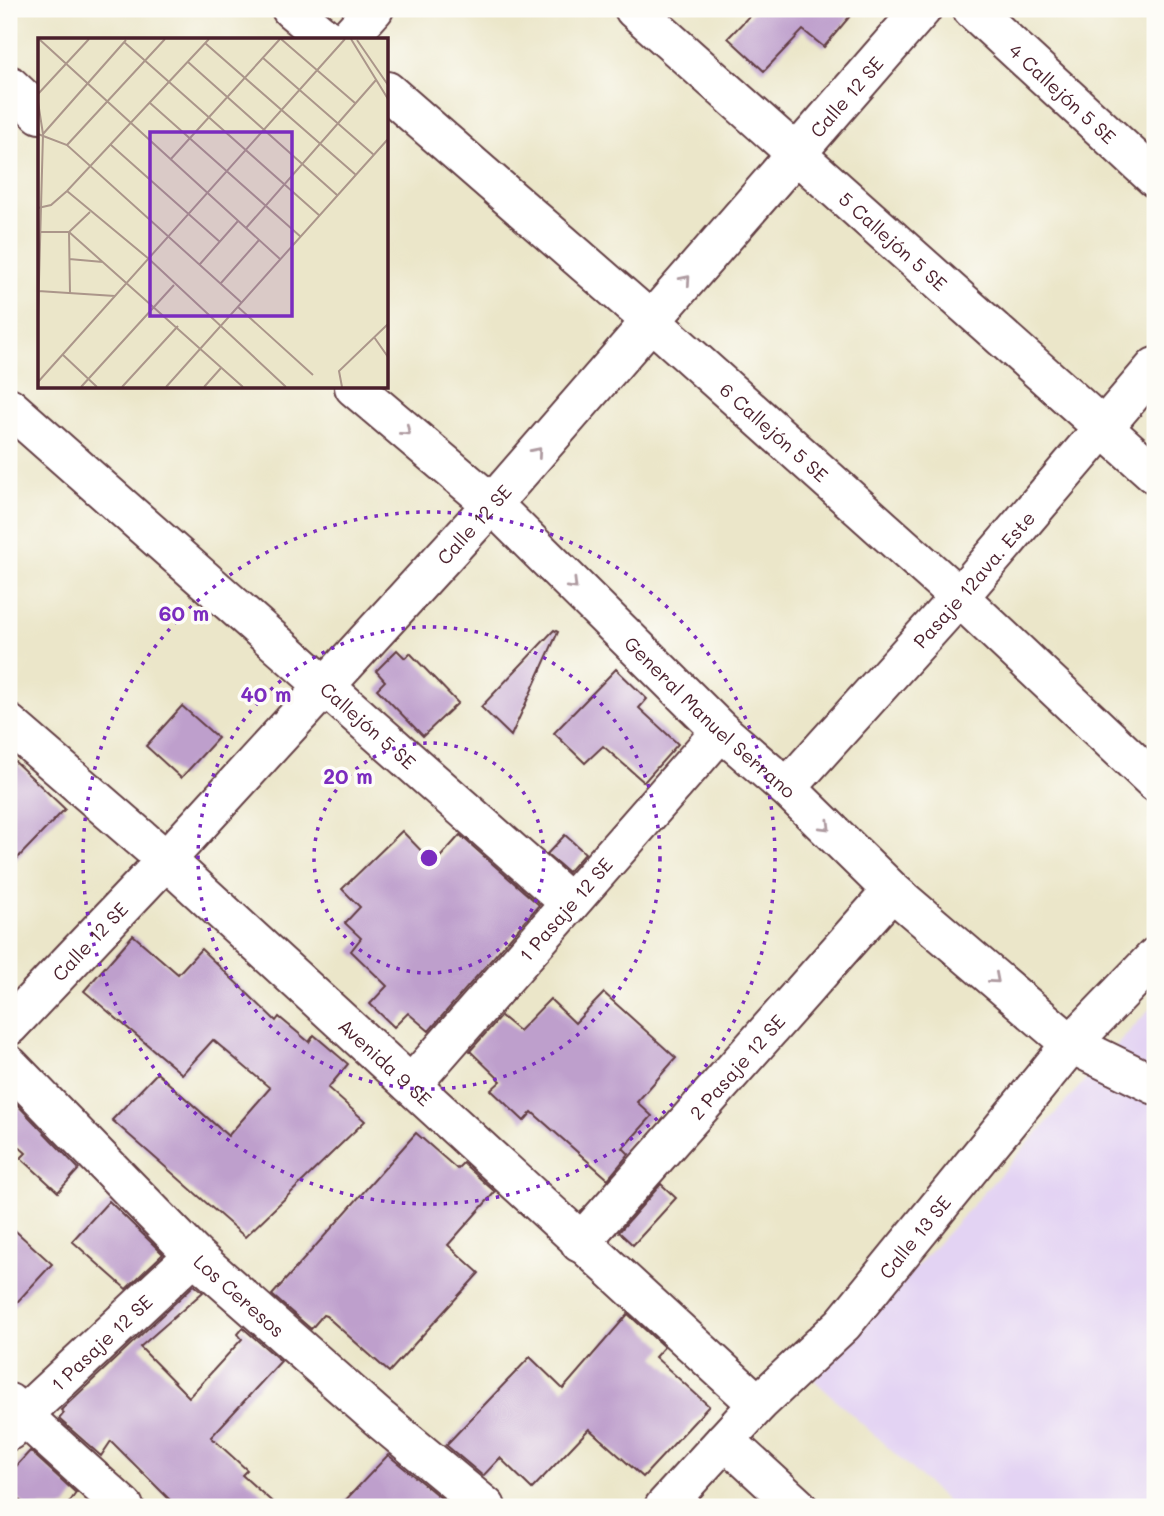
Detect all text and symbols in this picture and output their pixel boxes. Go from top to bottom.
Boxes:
street label: 4 Callejón 5 SE [1004,37,1122,149]
inset map [38,38,388,388]
street label: Calle 12 SE [804,51,888,142]
street label: 5 Callejón 5 SE [834,186,953,296]
one-way arrow [678,276,690,289]
street label: 6 Callejón 5 SE [715,377,834,487]
one-way arrow [398,423,411,435]
one-way arrow [529,447,541,460]
street label: Calle 12 SE [431,479,516,569]
street label: Pasaje 12ava. Este [907,505,1040,653]
one-way arrow [565,576,578,589]
text: 60 m [159,599,209,626]
street label: General Manuel Serrano [620,630,802,803]
street label: Callejón 5 SE [315,676,422,774]
text: 40 m [240,680,292,707]
text: 20 m [323,762,373,789]
one-way arrow [818,818,831,831]
centre of rings [417,846,441,870]
street label: 1 Pasaje 12 SE [513,852,618,966]
street label: Calle 12 SE [46,896,133,986]
one-way arrow [986,971,999,983]
street label: 2 Pasaje 12 SE [683,1009,790,1124]
street label: Avenida 9 SE [334,1013,438,1111]
street label: Calle 13 SE [873,1190,956,1283]
street label: Los Ceresos [189,1248,290,1342]
street label: 1 Pasaje 12 SE [45,1288,157,1396]

